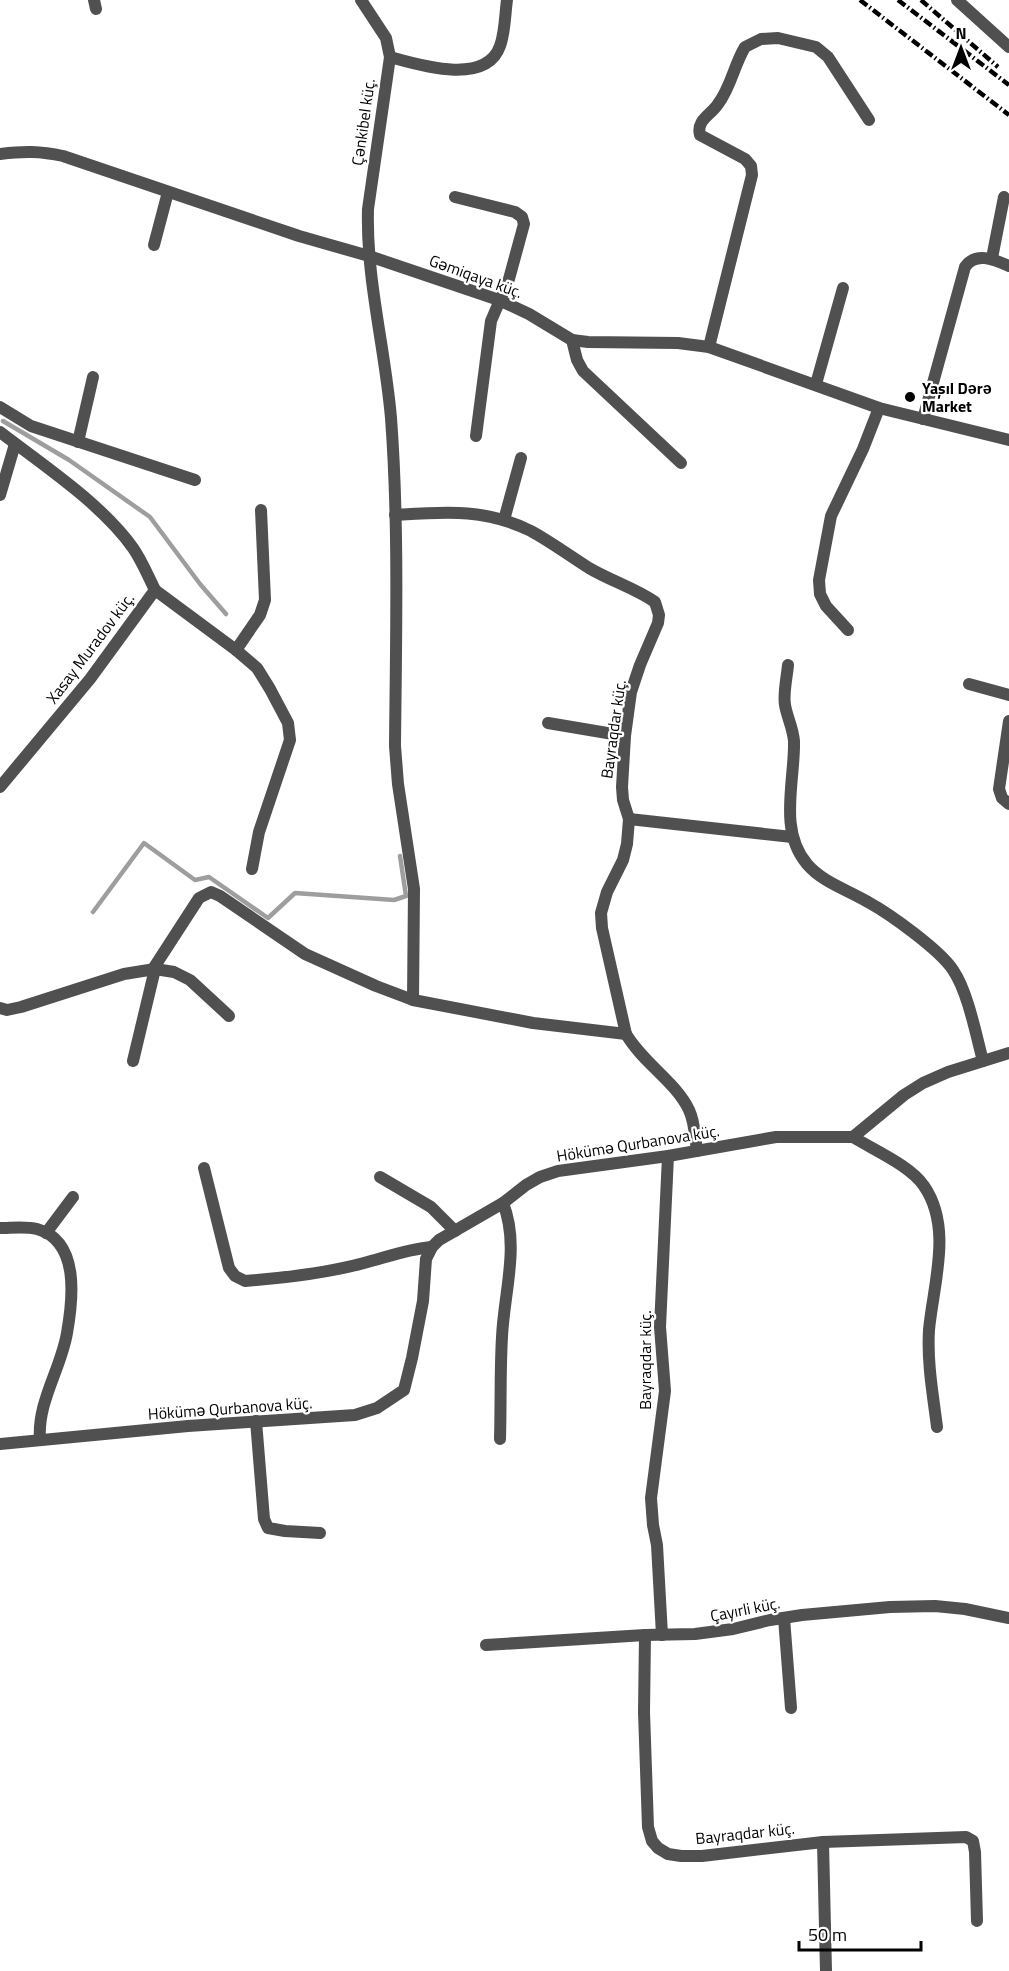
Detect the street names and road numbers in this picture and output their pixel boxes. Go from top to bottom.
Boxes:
street label: Çənkibel küç. [345,77,381,167]
street label: Gəmiqaya küç. [426,248,526,304]
street label: Xasay Muradov küç. [40,587,140,709]
street label: Bayraqdar küç. [594,678,632,780]
street label: Hökümə Qurbanova küç. [555,1118,721,1168]
street label: Bayraqdar küç. [633,1310,657,1410]
street label: Hökümə Qurbanova küç. [147,1390,313,1426]
street label: Çayırli küç. [708,1590,782,1628]
street label: Bayraqdar küç. [694,1816,796,1850]

